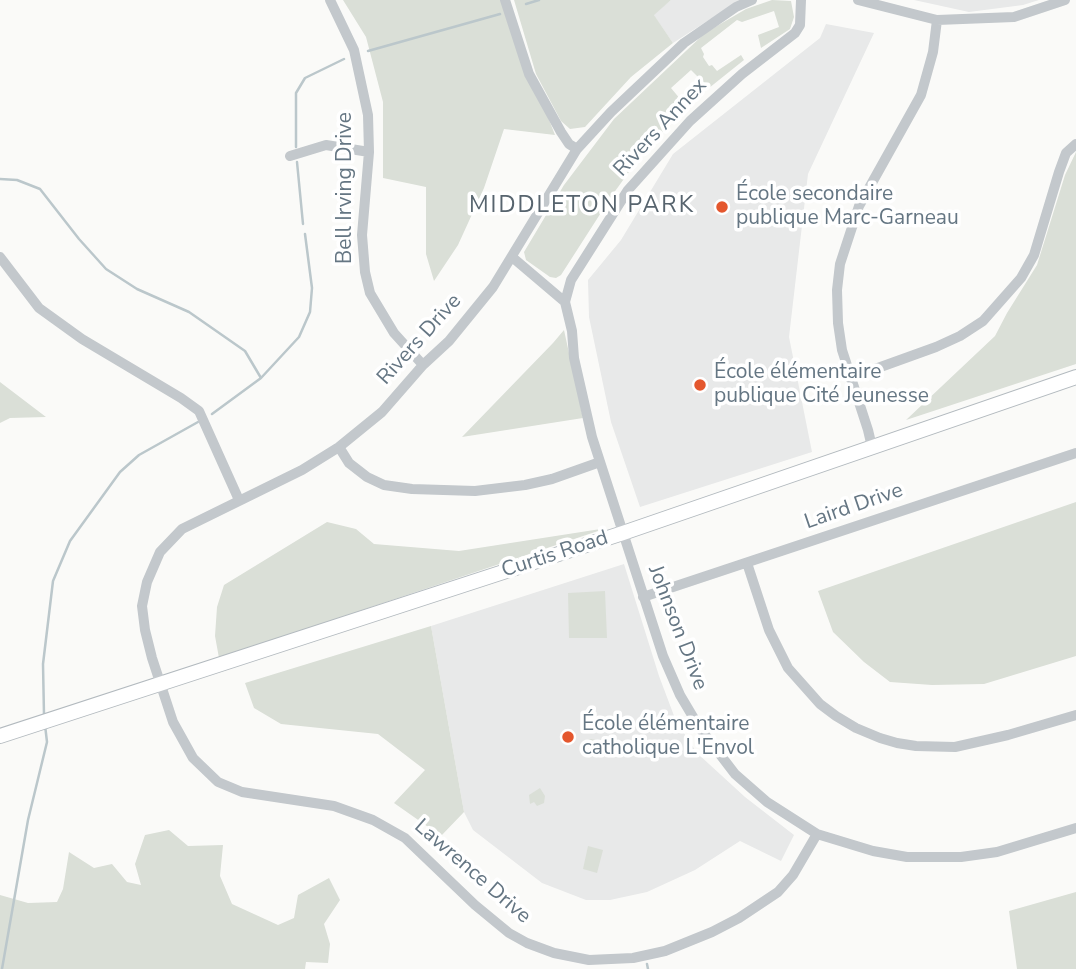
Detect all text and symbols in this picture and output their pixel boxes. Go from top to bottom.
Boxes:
street label: Rivers Annex [609,74,713,182]
street label: Bell Irving Drive [333,112,359,264]
place label: École secondaire publique Marc-Garneau [736,182,959,232]
district label: MIDDLETON PARK [471,192,693,220]
marker: École secondaire publique Marc-Garneau [714,199,730,215]
street label: Rivers Drive [373,289,467,391]
place label: École élémentaire publique Cité Jeunesse [714,360,929,410]
marker: École élémentaire publique Cité Jeunesse [692,377,708,393]
street label: Laird Drive [802,478,906,536]
street label: Curtis Road [499,526,611,584]
street label: Johnson Drive [642,562,712,694]
place label: École élémentaire catholique L'Envol [582,712,754,762]
marker: École élémentaire catholique L'Envol [560,729,576,745]
street label: Lawrence Drive [408,814,536,930]

